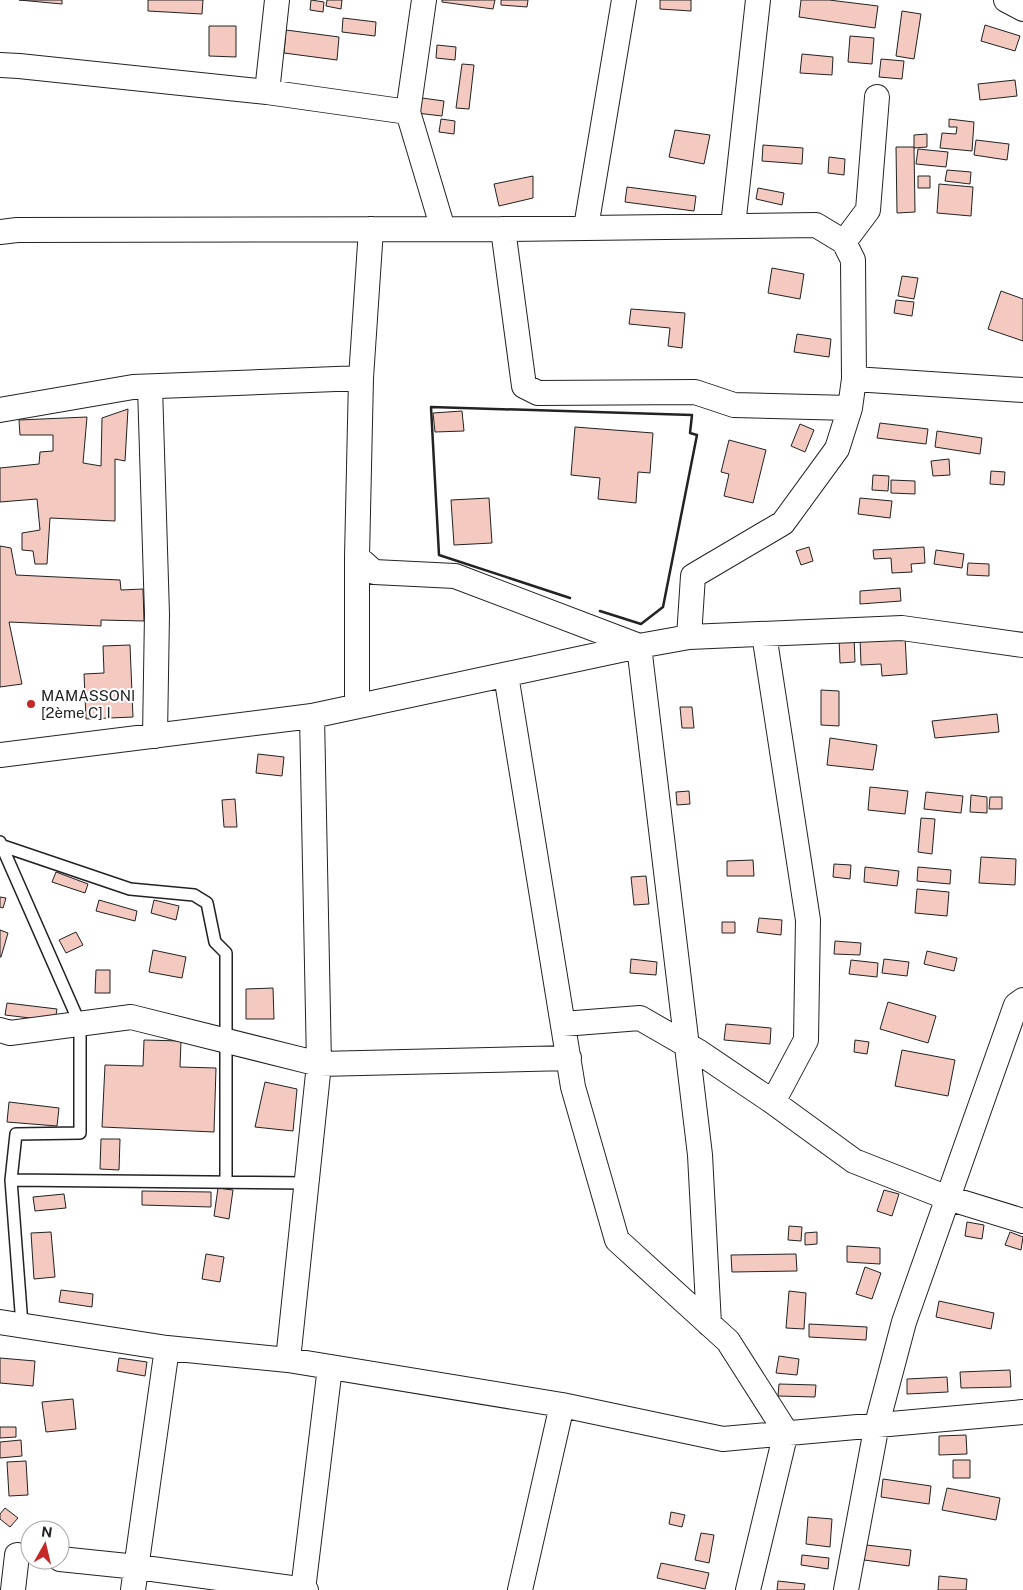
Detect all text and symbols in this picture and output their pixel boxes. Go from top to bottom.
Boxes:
place label: MAMASSONI [2ème C] I [41,687,135,721]
marker: MAMASSONI [2ème C] I [25,698,37,710]
north arrow [20,1520,70,1570]
text: N [40,1523,53,1541]

